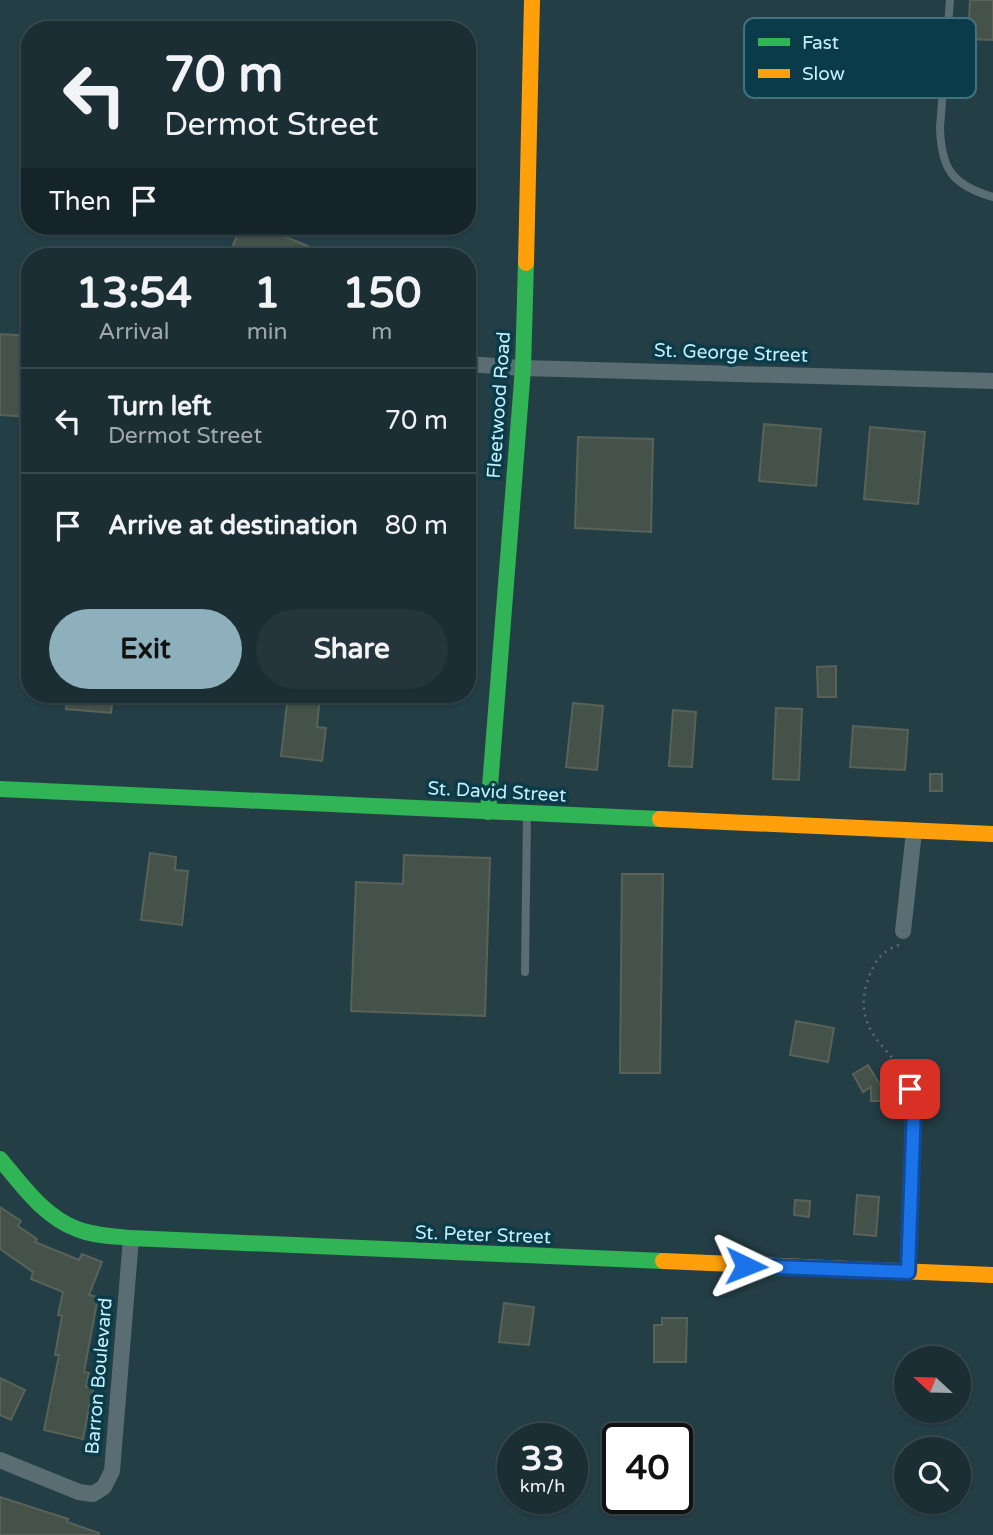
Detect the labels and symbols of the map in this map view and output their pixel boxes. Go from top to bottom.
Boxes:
legend [744,18,976,98]
text: Fast [802,32,839,54]
text: Slow [802,63,845,85]
street label: Fleetwood Road [483,331,515,479]
street label: St. George Street [654,339,808,367]
street label: St. David Street [427,777,567,807]
pin [880,1059,940,1119]
street label: St. Peter Street [415,1222,551,1248]
position arrow [709,1229,783,1303]
street label: Barron Boulevard [81,1297,117,1455]
north arrow [894,1346,971,1423]
speed limit sign: 40 [602,1423,693,1514]

